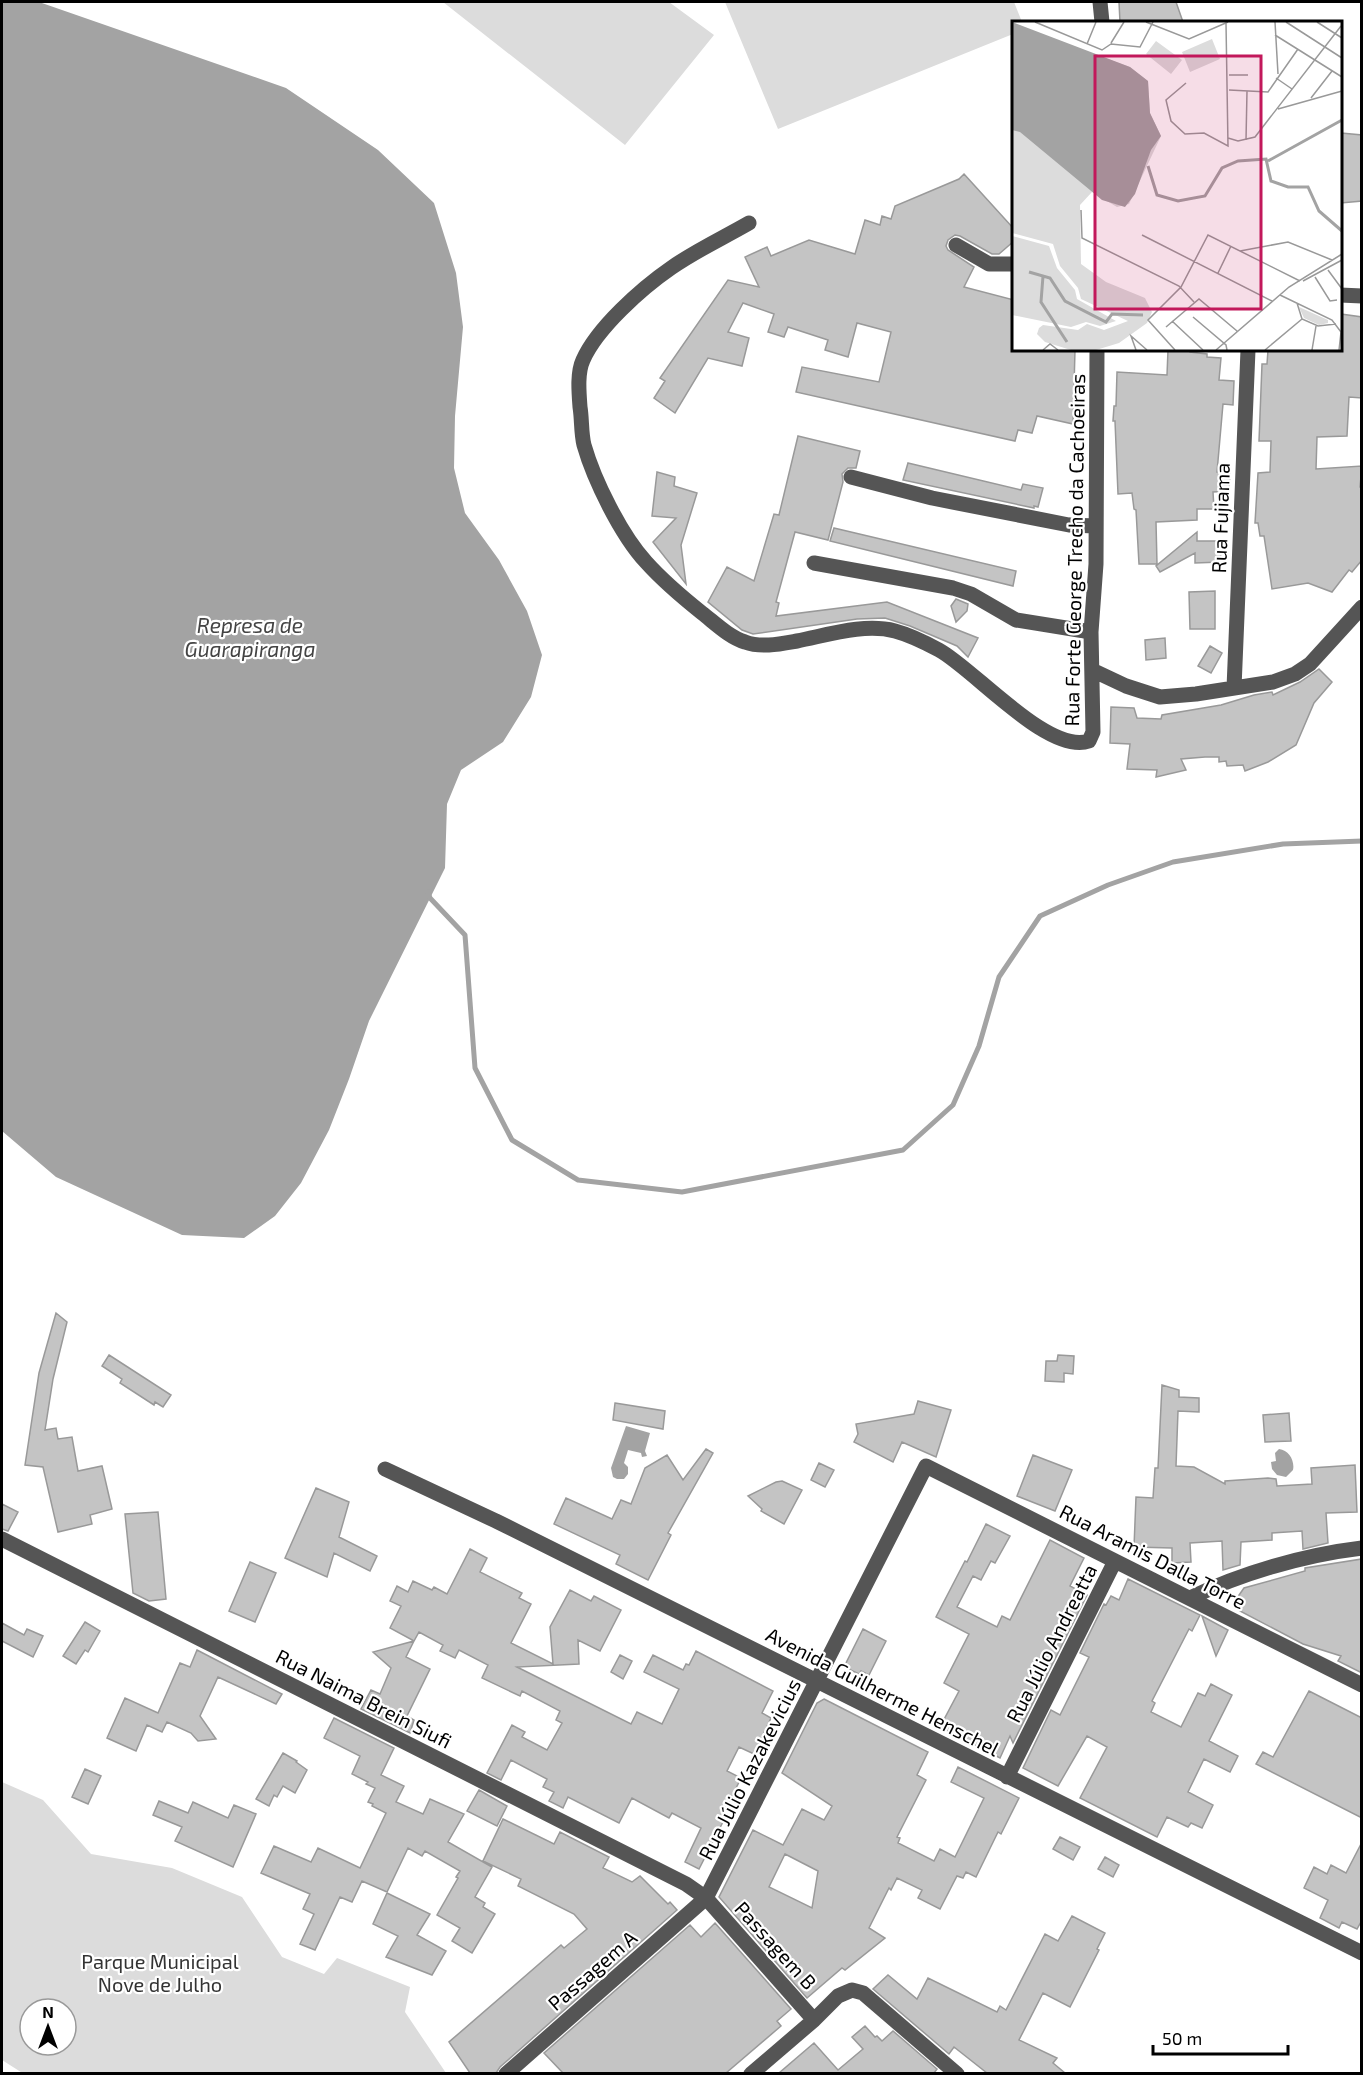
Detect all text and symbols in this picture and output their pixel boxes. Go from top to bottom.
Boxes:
inset map [1012,21,1342,351]
street label: Rua Forte George Trecho da Cachoeiras [1059,373,1089,727]
street label: Rua Fujiama [1206,462,1234,574]
water label: Represa de Guarapiranga [185,612,315,661]
street label: Rua Aramis Dalla Torre [1056,1499,1250,1613]
street label: Rua Júlio Andreatta [1001,1560,1101,1726]
street label: Avenida Guilherme Henschel [762,1622,1004,1760]
street label: Rua Naima Brein Siufi [272,1643,456,1753]
street label: Rua Júlio Kazakevicius [693,1674,805,1864]
street label: Passagem B [730,1896,822,1994]
street label: Passagem A [543,1925,642,2015]
park label: Parque Municipal Nove de Julho [81,1949,239,1996]
north arrow [18,1997,78,2057]
text: N [42,2002,54,2021]
scale bar [1153,2018,1288,2056]
text: 50 m [1162,2027,1202,2049]

